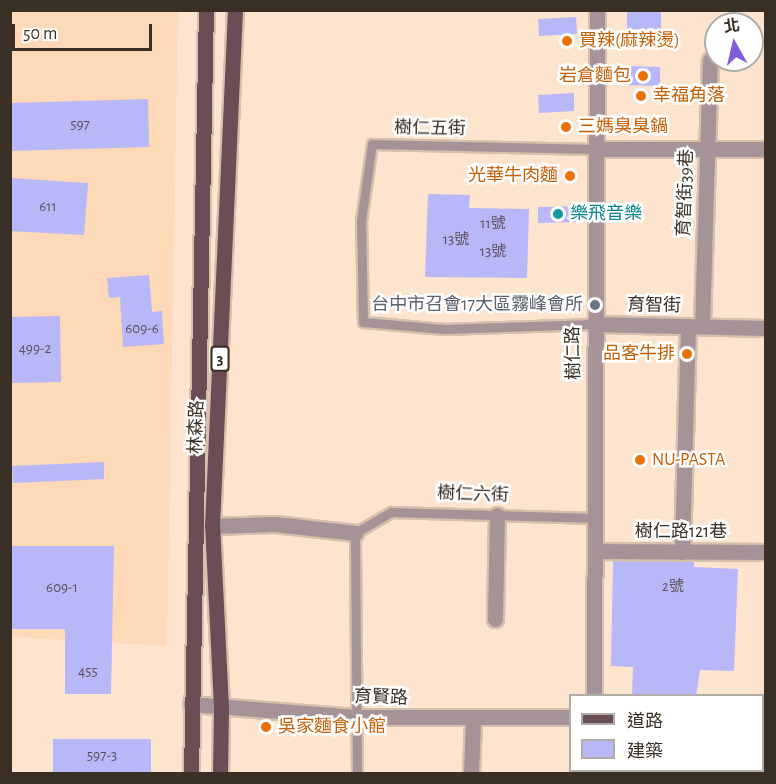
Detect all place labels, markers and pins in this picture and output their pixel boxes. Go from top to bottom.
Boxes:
place label: 買辣(麻辣燙) [579,30,680,52]
marker: 買辣(麻辣燙) [560,34,574,48]
place label: 岩倉麵包 [559,65,631,87]
marker: 岩倉麵包 [636,69,650,83]
place label: 幸福角落 [653,85,725,107]
marker: 幸福角落 [634,89,648,103]
place label: 三媽臭臭鍋 [578,116,668,138]
marker: 三媽臭臭鍋 [559,120,573,134]
place label: 光華牛肉麵 [468,165,558,187]
marker: 光華牛肉麵 [563,169,577,183]
place label: 樂飛音樂 [570,203,642,225]
marker: 樂飛音樂 [551,207,565,221]
place label: 台中市召會17大區霧峰會所 [371,294,583,316]
marker: 台中市召會17大區霧峰會所 [588,298,602,312]
place label: 品客牛排 [603,343,675,365]
marker: 品客牛排 [680,347,694,361]
place label: NU-PASTA [652,449,725,471]
marker: NU-PASTA [633,453,647,467]
place label: 吳家麵食小館 [278,716,386,738]
marker: 吳家麵食小館 [259,720,273,734]

